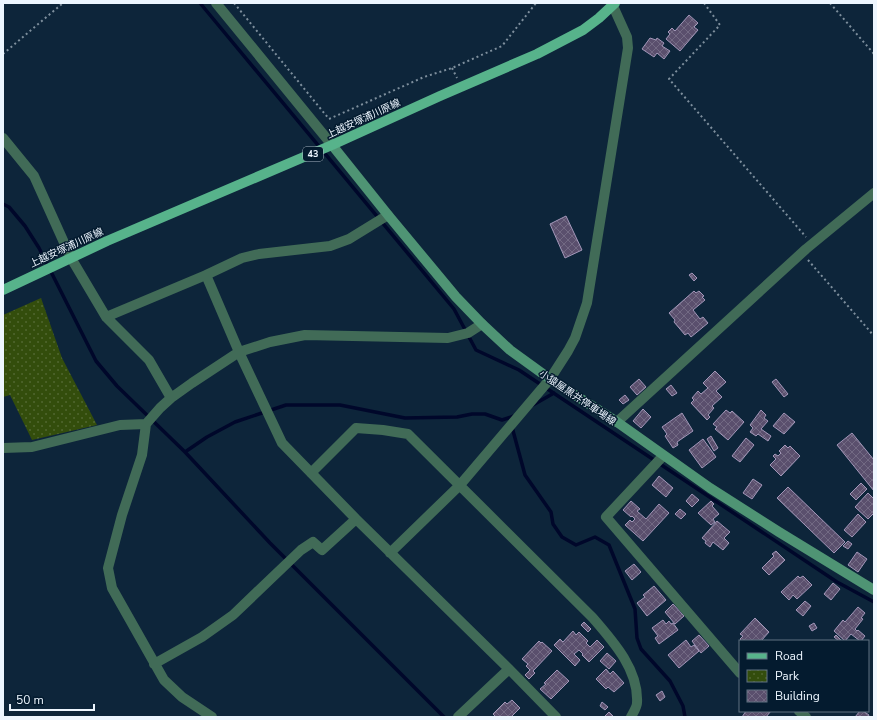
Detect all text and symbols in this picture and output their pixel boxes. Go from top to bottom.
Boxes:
street label: 上越安塚浦川原線 [324,96,403,142]
road number: 43 [303,147,323,161]
street label: 上越安塚浦川原線 [27,225,106,271]
street label: 小猿屋黒井停車場線 [536,367,619,429]
legend [739,640,869,712]
text: Road [775,648,803,664]
text: Park [775,668,800,684]
scale bar [10,686,94,712]
text: Building [775,688,820,704]
text: 50 m [16,692,44,708]

